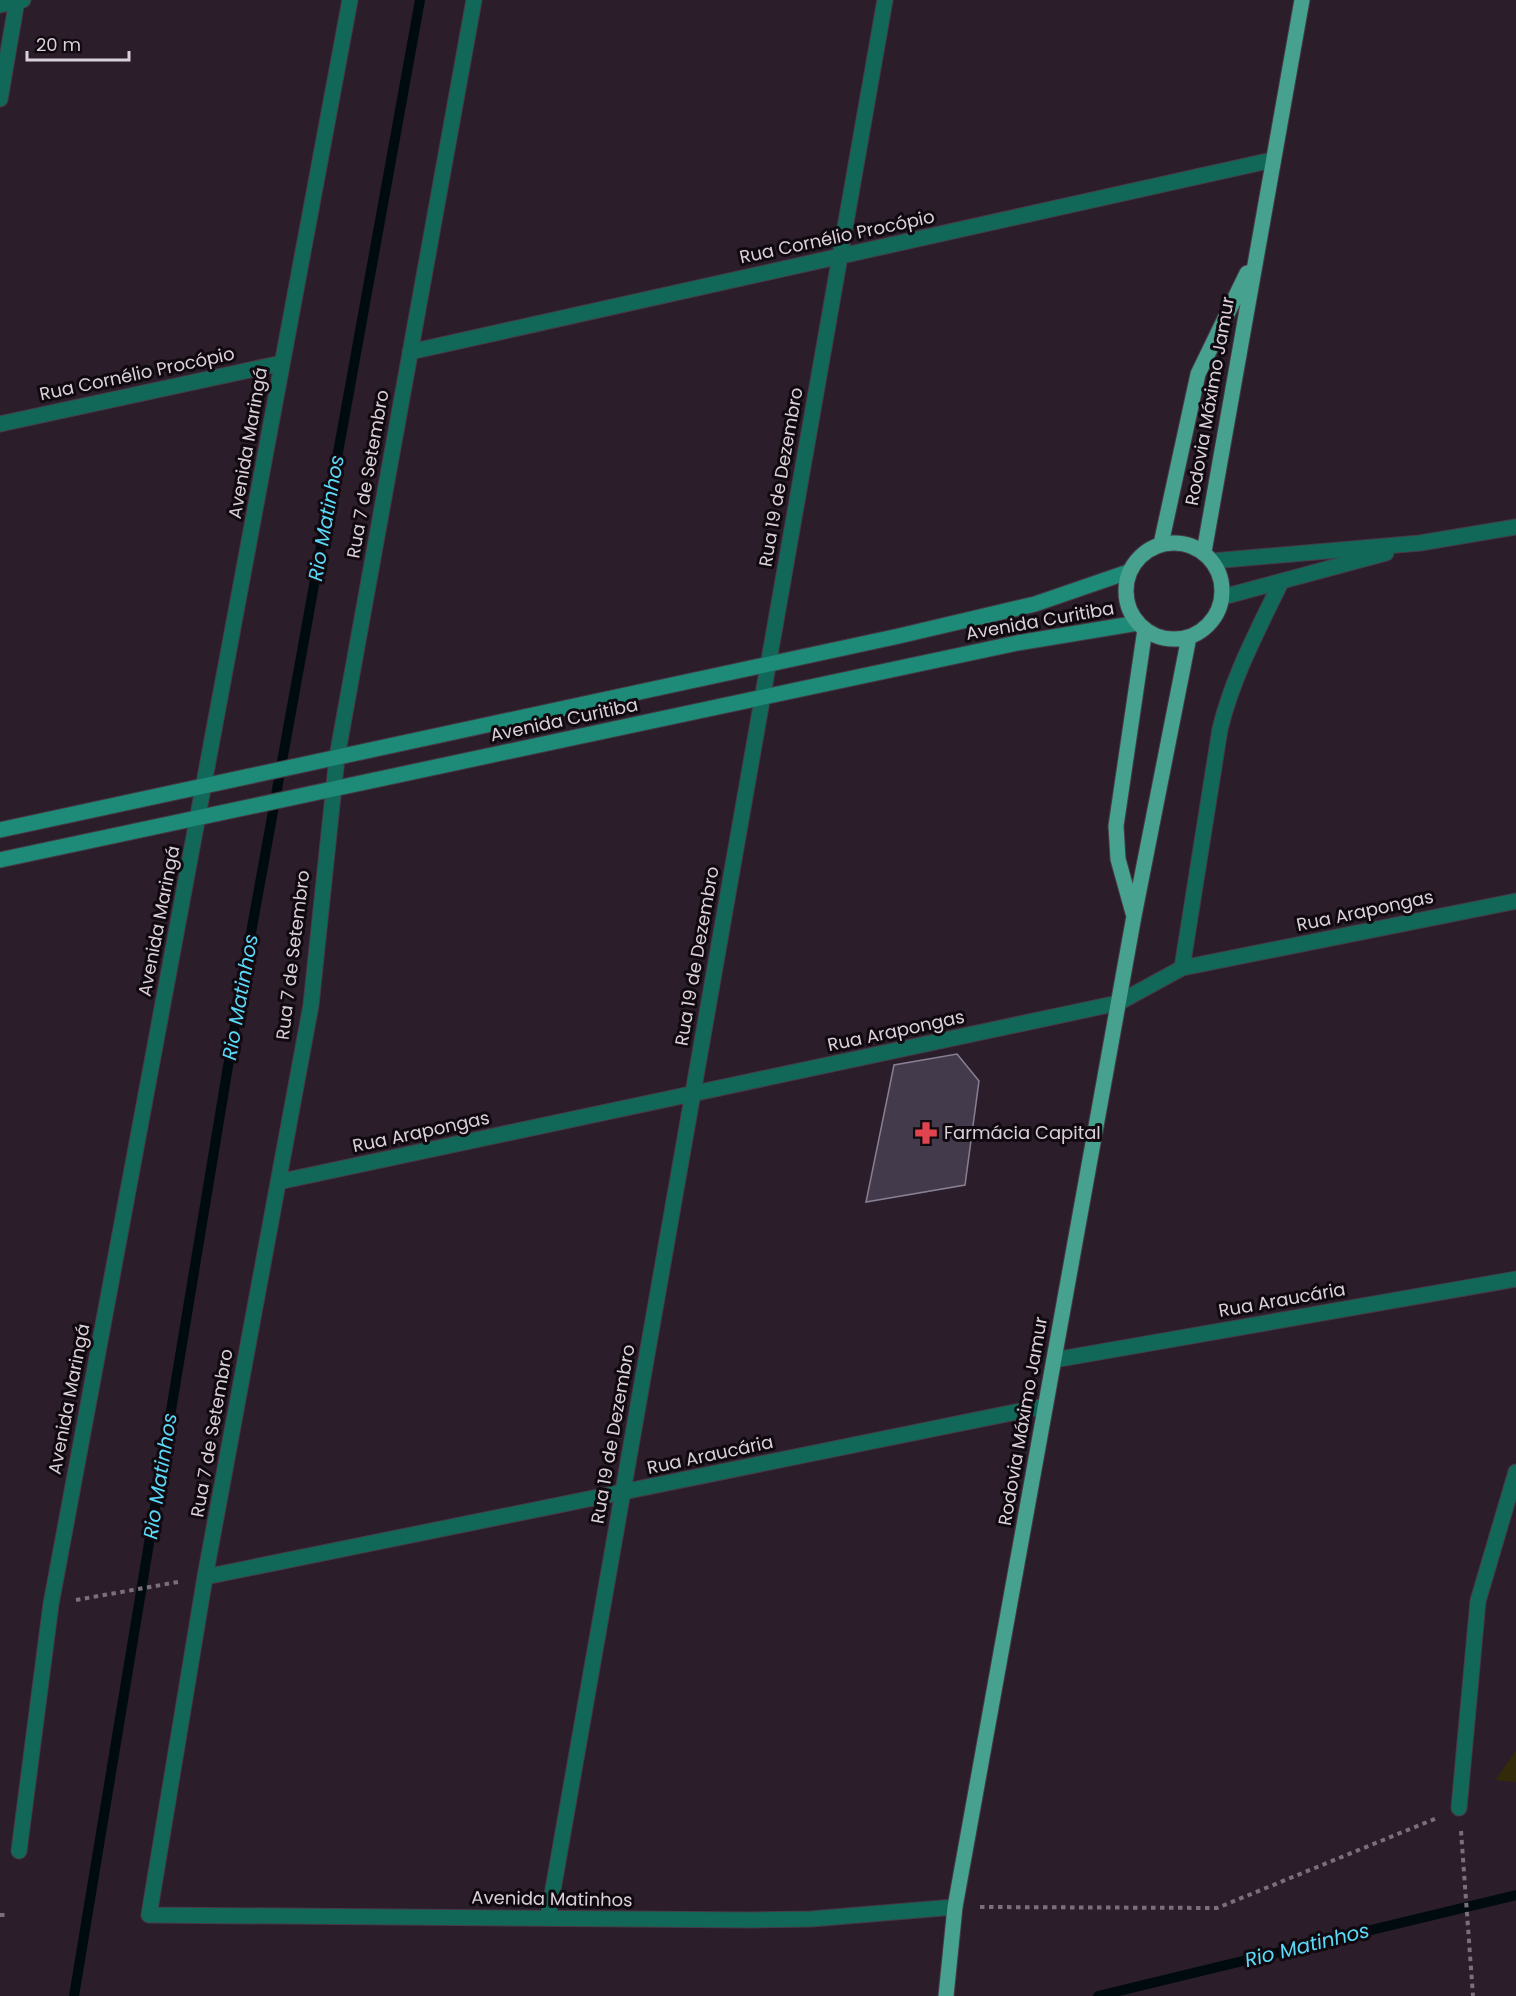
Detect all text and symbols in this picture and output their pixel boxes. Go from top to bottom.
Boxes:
scale bar [27,24,129,62]
text: 20 m [36,32,81,57]
street label: Rua Cornélio Procópio [737,204,937,269]
street label: Rodovia Máximo Jamur [1179,294,1240,507]
street label: Rua Cornélio Procópio [37,341,237,406]
street label: Avenida Maringá [222,365,273,520]
street label: Rua 19 de Dezembro [752,385,809,569]
street label: Rua 7 de Setembro [340,388,395,560]
water label: Rio Matinhos [301,453,351,583]
street label: Avenida Curitiba [964,595,1116,646]
street label: Avenida Curitiba [488,692,640,747]
street label: Avenida Maringá [132,843,185,998]
street label: Rua 19 de Dezembro [668,864,725,1048]
street label: Rua 7 de Setembro [270,869,315,1041]
street label: Rua Arapongas [1294,884,1436,937]
water label: Rio Matinhos [215,932,265,1062]
street label: Rua Arapongas [825,1004,967,1057]
street label: Rua Arapongas [350,1105,492,1158]
pharmacy icon: Farmácia Capital [913,1120,939,1146]
place label: Farmácia Capital [944,1120,1101,1145]
street label: Rua Araucária [1217,1276,1347,1323]
street label: Rodovia Máximo Jamur [992,1314,1053,1527]
street label: Avenida Maringá [42,1321,95,1476]
street label: Rua 19 de Dezembro [584,1342,641,1526]
street label: Rua 7 de Setembro [184,1347,239,1519]
water label: Rio Matinhos [136,1411,184,1541]
street label: Rua Araucária [645,1429,775,1480]
street label: Avenida Matinhos [471,1885,633,1912]
water label: Rio Matinhos [1242,1916,1372,1974]

